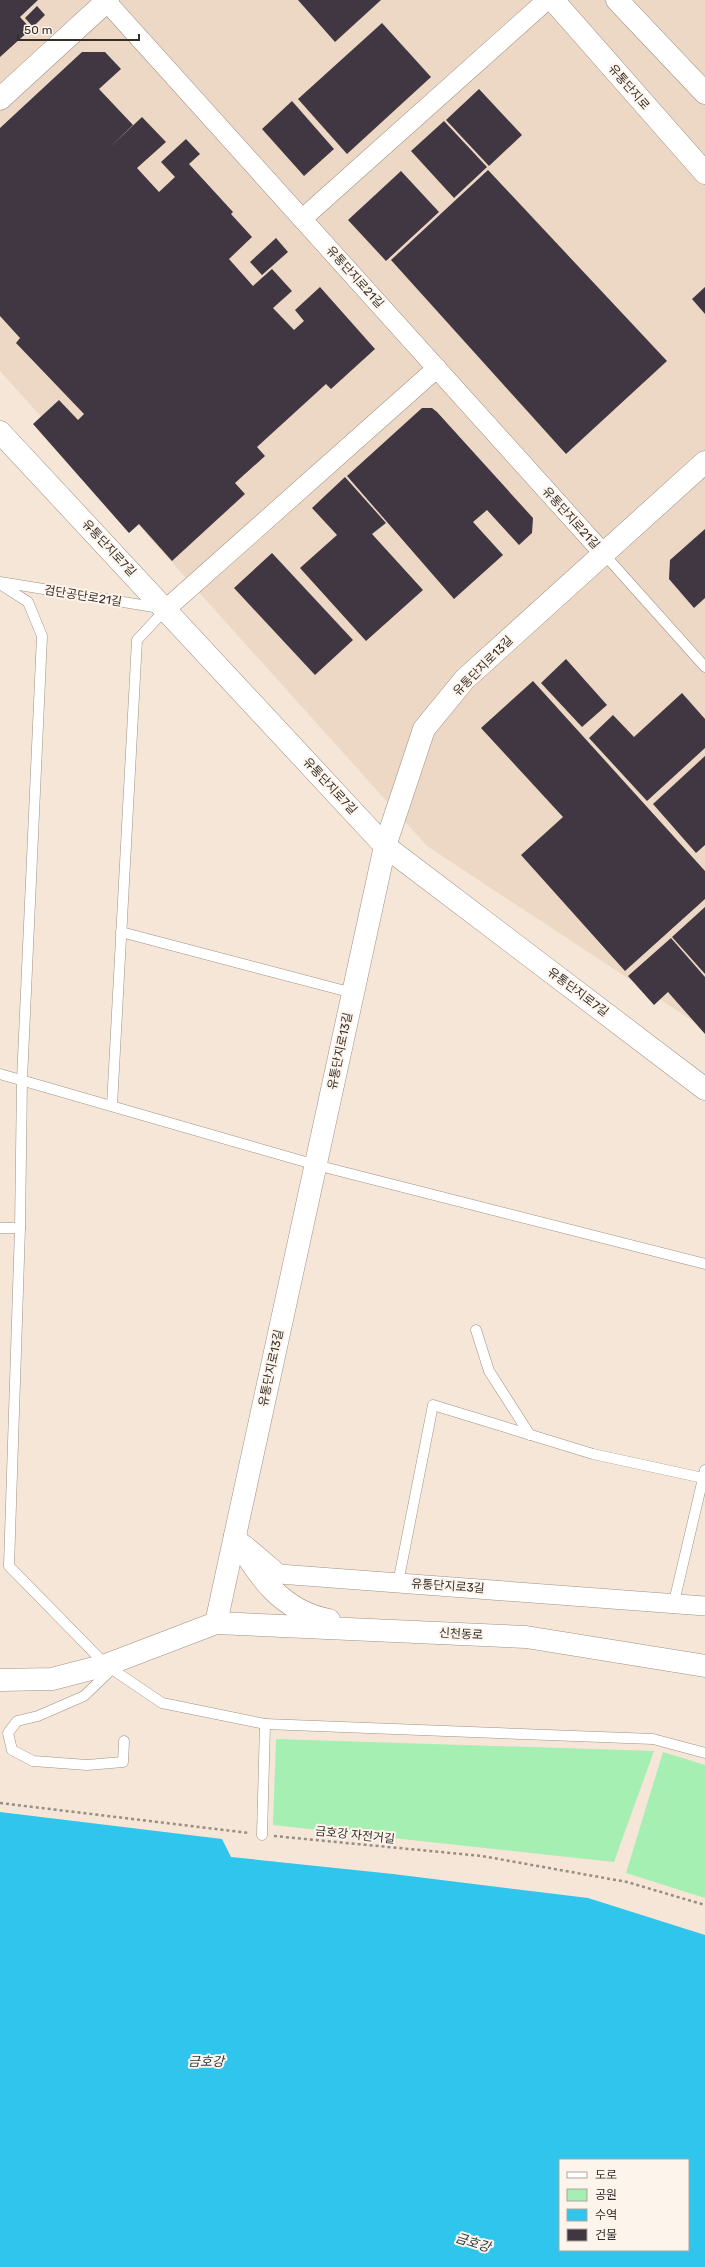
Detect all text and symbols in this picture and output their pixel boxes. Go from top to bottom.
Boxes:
scale bar [18,16,139,42]
text: 50 m [24,23,52,37]
street label: 유통단지로 [606,62,652,112]
street label: 유통단지로21길 [324,243,386,311]
street label: 유통단지로21길 [540,484,602,552]
street label: 유통단지로7길 [79,517,139,579]
street label: 검단공단로21길 [43,583,123,609]
street label: 유통단지로13길 [450,633,516,699]
street label: 유통단지로7길 [300,755,360,817]
street label: 유통단지로7길 [545,965,611,1019]
street label: 유통단지로13길 [325,1011,355,1091]
street label: 유통단지로13길 [256,1328,286,1408]
street label: 유통단지로3길 [411,1576,485,1596]
street label: 신천동로 [439,1626,483,1642]
street label: 금호강 자전거길 [314,1824,396,1846]
water label: 금호강 [188,2054,226,2069]
legend [559,2159,689,2251]
text: 도로 [595,2168,617,2182]
text: 공원 [595,2188,617,2202]
text: 수역 [595,2208,617,2222]
text: 건물 [595,2228,617,2242]
water label: 금호강 [453,2230,494,2255]

